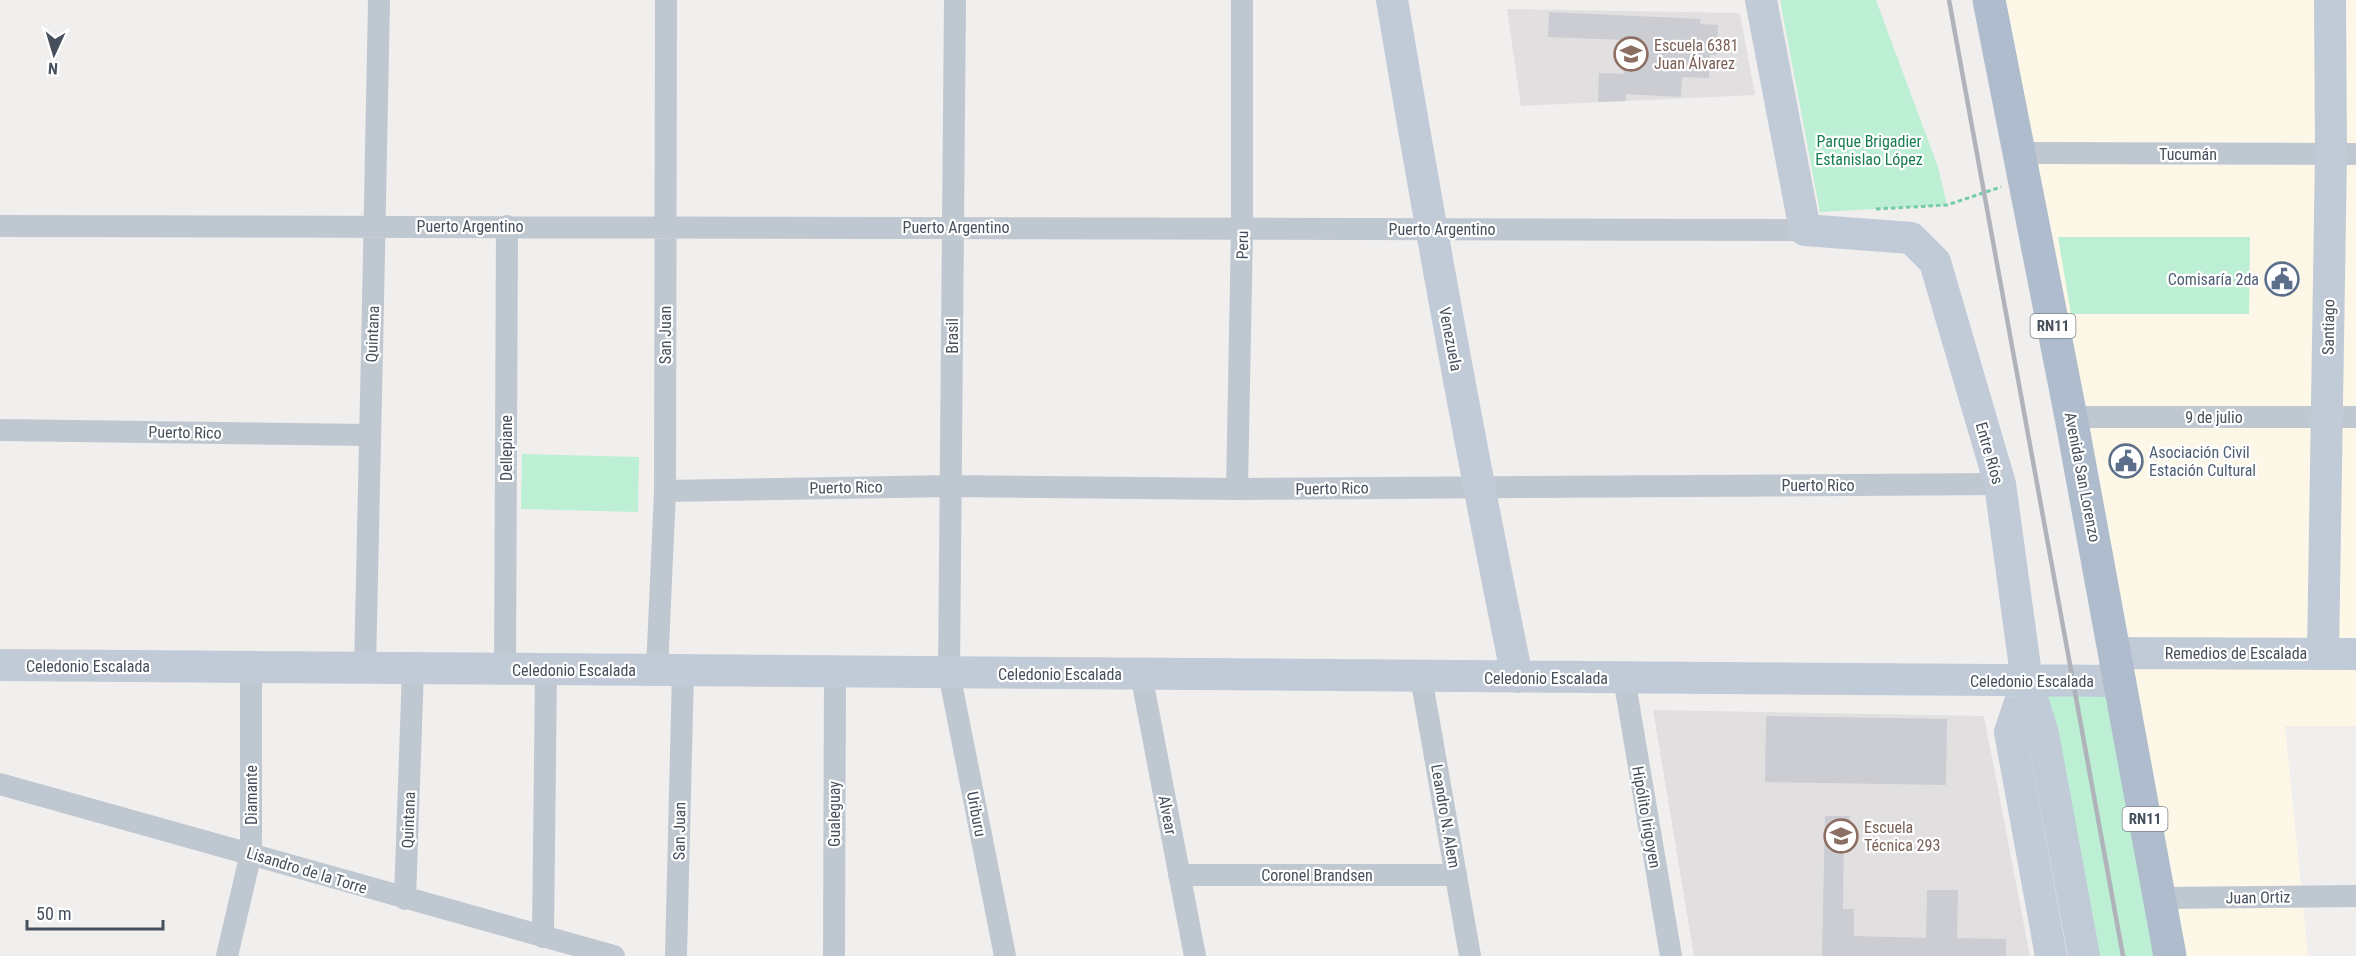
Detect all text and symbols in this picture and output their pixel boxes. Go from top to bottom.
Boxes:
north arrow [24,24,84,84]
school or university icon: Escuela 6381 Juan Álvarez [1613,36,1649,72]
place label: Escuela 6381 Juan Álvarez [1654,36,1738,73]
text: N [47,59,59,78]
park label: Parque Brigadier Estanislao López [1815,132,1923,169]
street label: Tucumán [2159,145,2217,164]
street label: Puerto Argentino [417,217,523,236]
street label: Puerto Argentino [903,218,1009,237]
street label: Puerto Argentino [1389,220,1495,239]
street label: Peru [1233,230,1252,260]
public building icon: Comisaría 2da [2264,261,2300,297]
place label: Comisaría 2da [2168,270,2259,289]
street label: Santiago [2319,299,2338,355]
street label: Quintana [362,305,383,363]
street label: Venezuela [1435,305,1466,373]
street label: San Juan [656,306,675,364]
road number: RN11 [2030,314,2076,338]
street label: Brasil [943,318,962,354]
street label: 9 de julio [2185,408,2243,427]
street label: Avenida San Lorenzo [2061,411,2104,544]
street label: Dellepiane [497,415,516,481]
street label: Entre Ríos [1972,420,2007,486]
street label: Puerto Rico [148,422,222,443]
public building icon: Asociación Civil Estación Cultural [2108,443,2144,479]
place label: Asociación Civil Estación Cultural [2149,443,2256,480]
street label: Puerto Rico [1781,476,1855,495]
street label: Puerto Rico [809,477,883,498]
street label: Puerto Rico [1295,478,1369,499]
street label: Remedios de Escalada [2165,644,2307,663]
street label: Celedonio Escalada [26,657,150,676]
street label: Celedonio Escalada [512,661,636,680]
street label: Celedonio Escalada [998,665,1122,684]
street label: Celedonio Escalada [1484,669,1608,688]
street label: Celedonio Escalada [1970,672,2094,691]
street label: Leandro N. Alem [1427,763,1464,870]
street label: Diamante [242,765,261,825]
street label: Hipólito Irigoyen [1628,765,1665,870]
street label: Gualeguay [825,781,844,847]
street label: Uriburu [963,790,990,838]
street label: Quintana [398,791,419,849]
street label: Alvear [1154,794,1181,837]
street label: San Juan [669,802,690,860]
road number: RN11 [2122,807,2168,831]
school or university icon: Escuela Técnica 293 [1823,818,1859,854]
place label: Escuela Técnica 293 [1864,818,1940,855]
street label: Lisandro de la Torre [244,843,369,898]
street label: Coronel Brandsen [1261,866,1373,885]
street label: Juan Ortiz [2225,887,2291,908]
scale bar [27,893,164,931]
text: 50 m [36,903,71,924]

